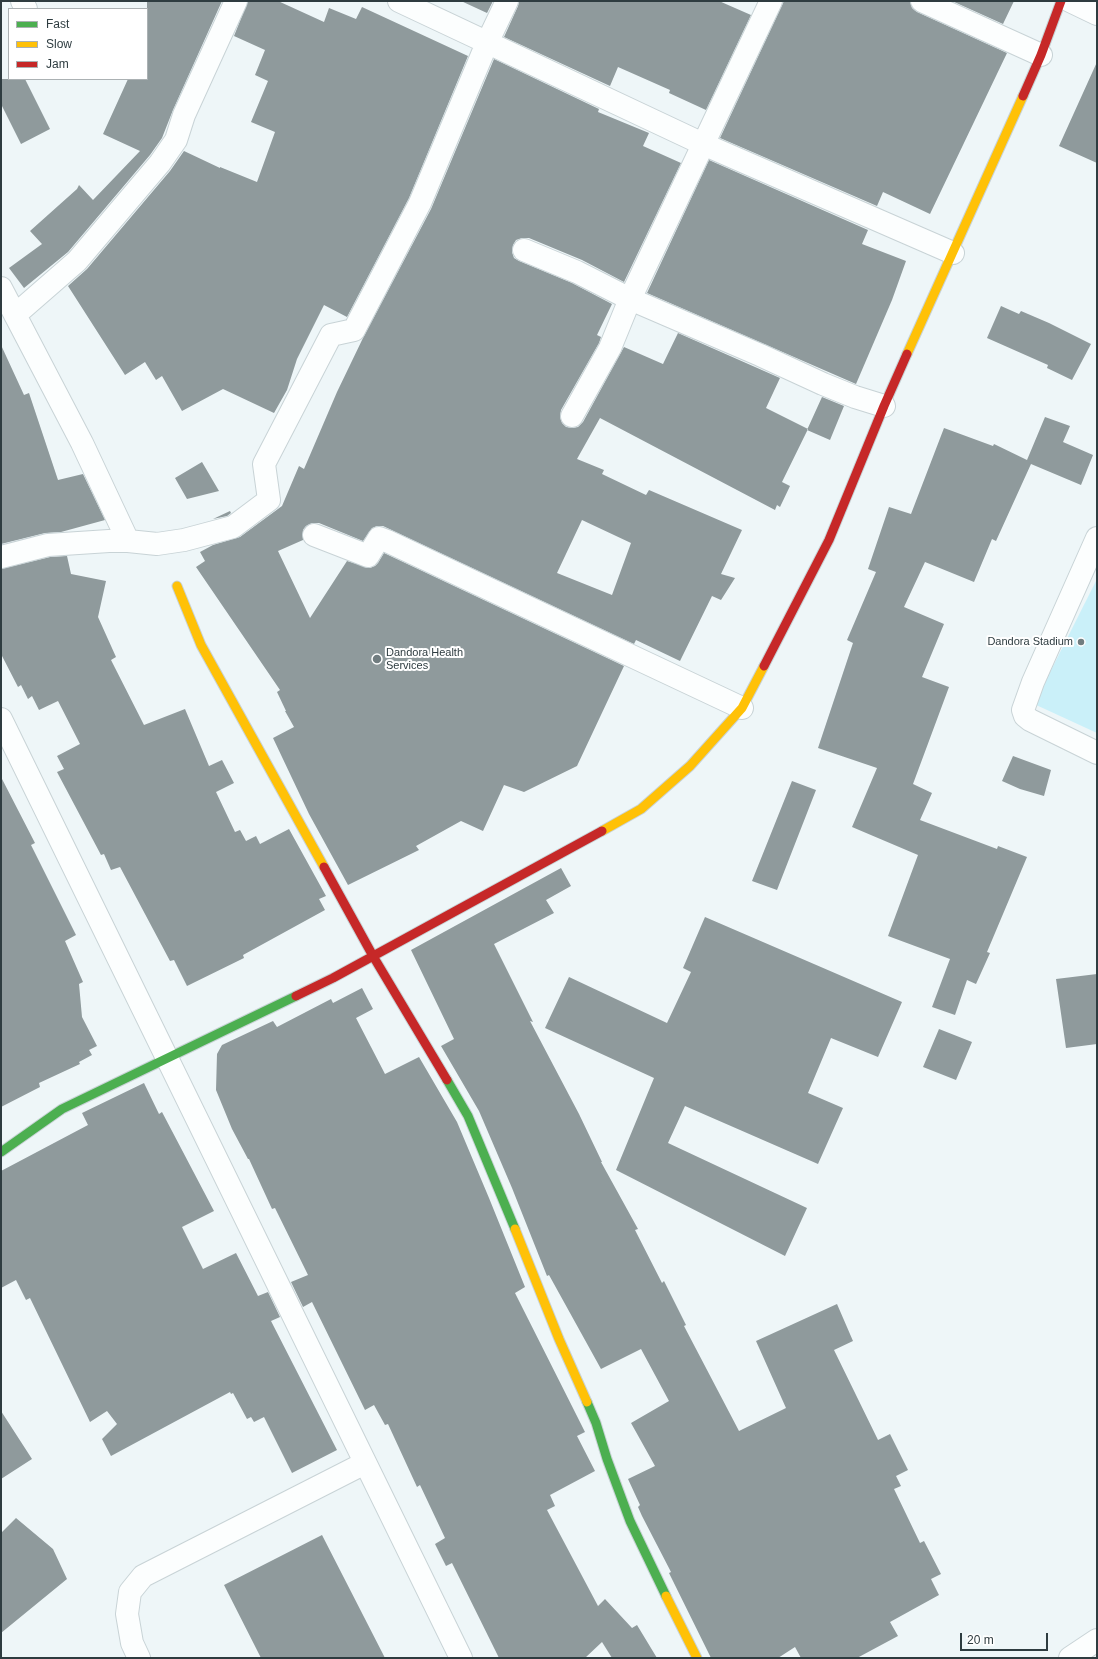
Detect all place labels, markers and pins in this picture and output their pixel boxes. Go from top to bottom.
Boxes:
place label: Dandora Stadium [987,635,1073,649]
marker: Dandora Stadium [1076,637,1086,647]
place label: Dandora Health Services [386,646,463,672]
marker: Dandora Health Services [371,653,383,665]

